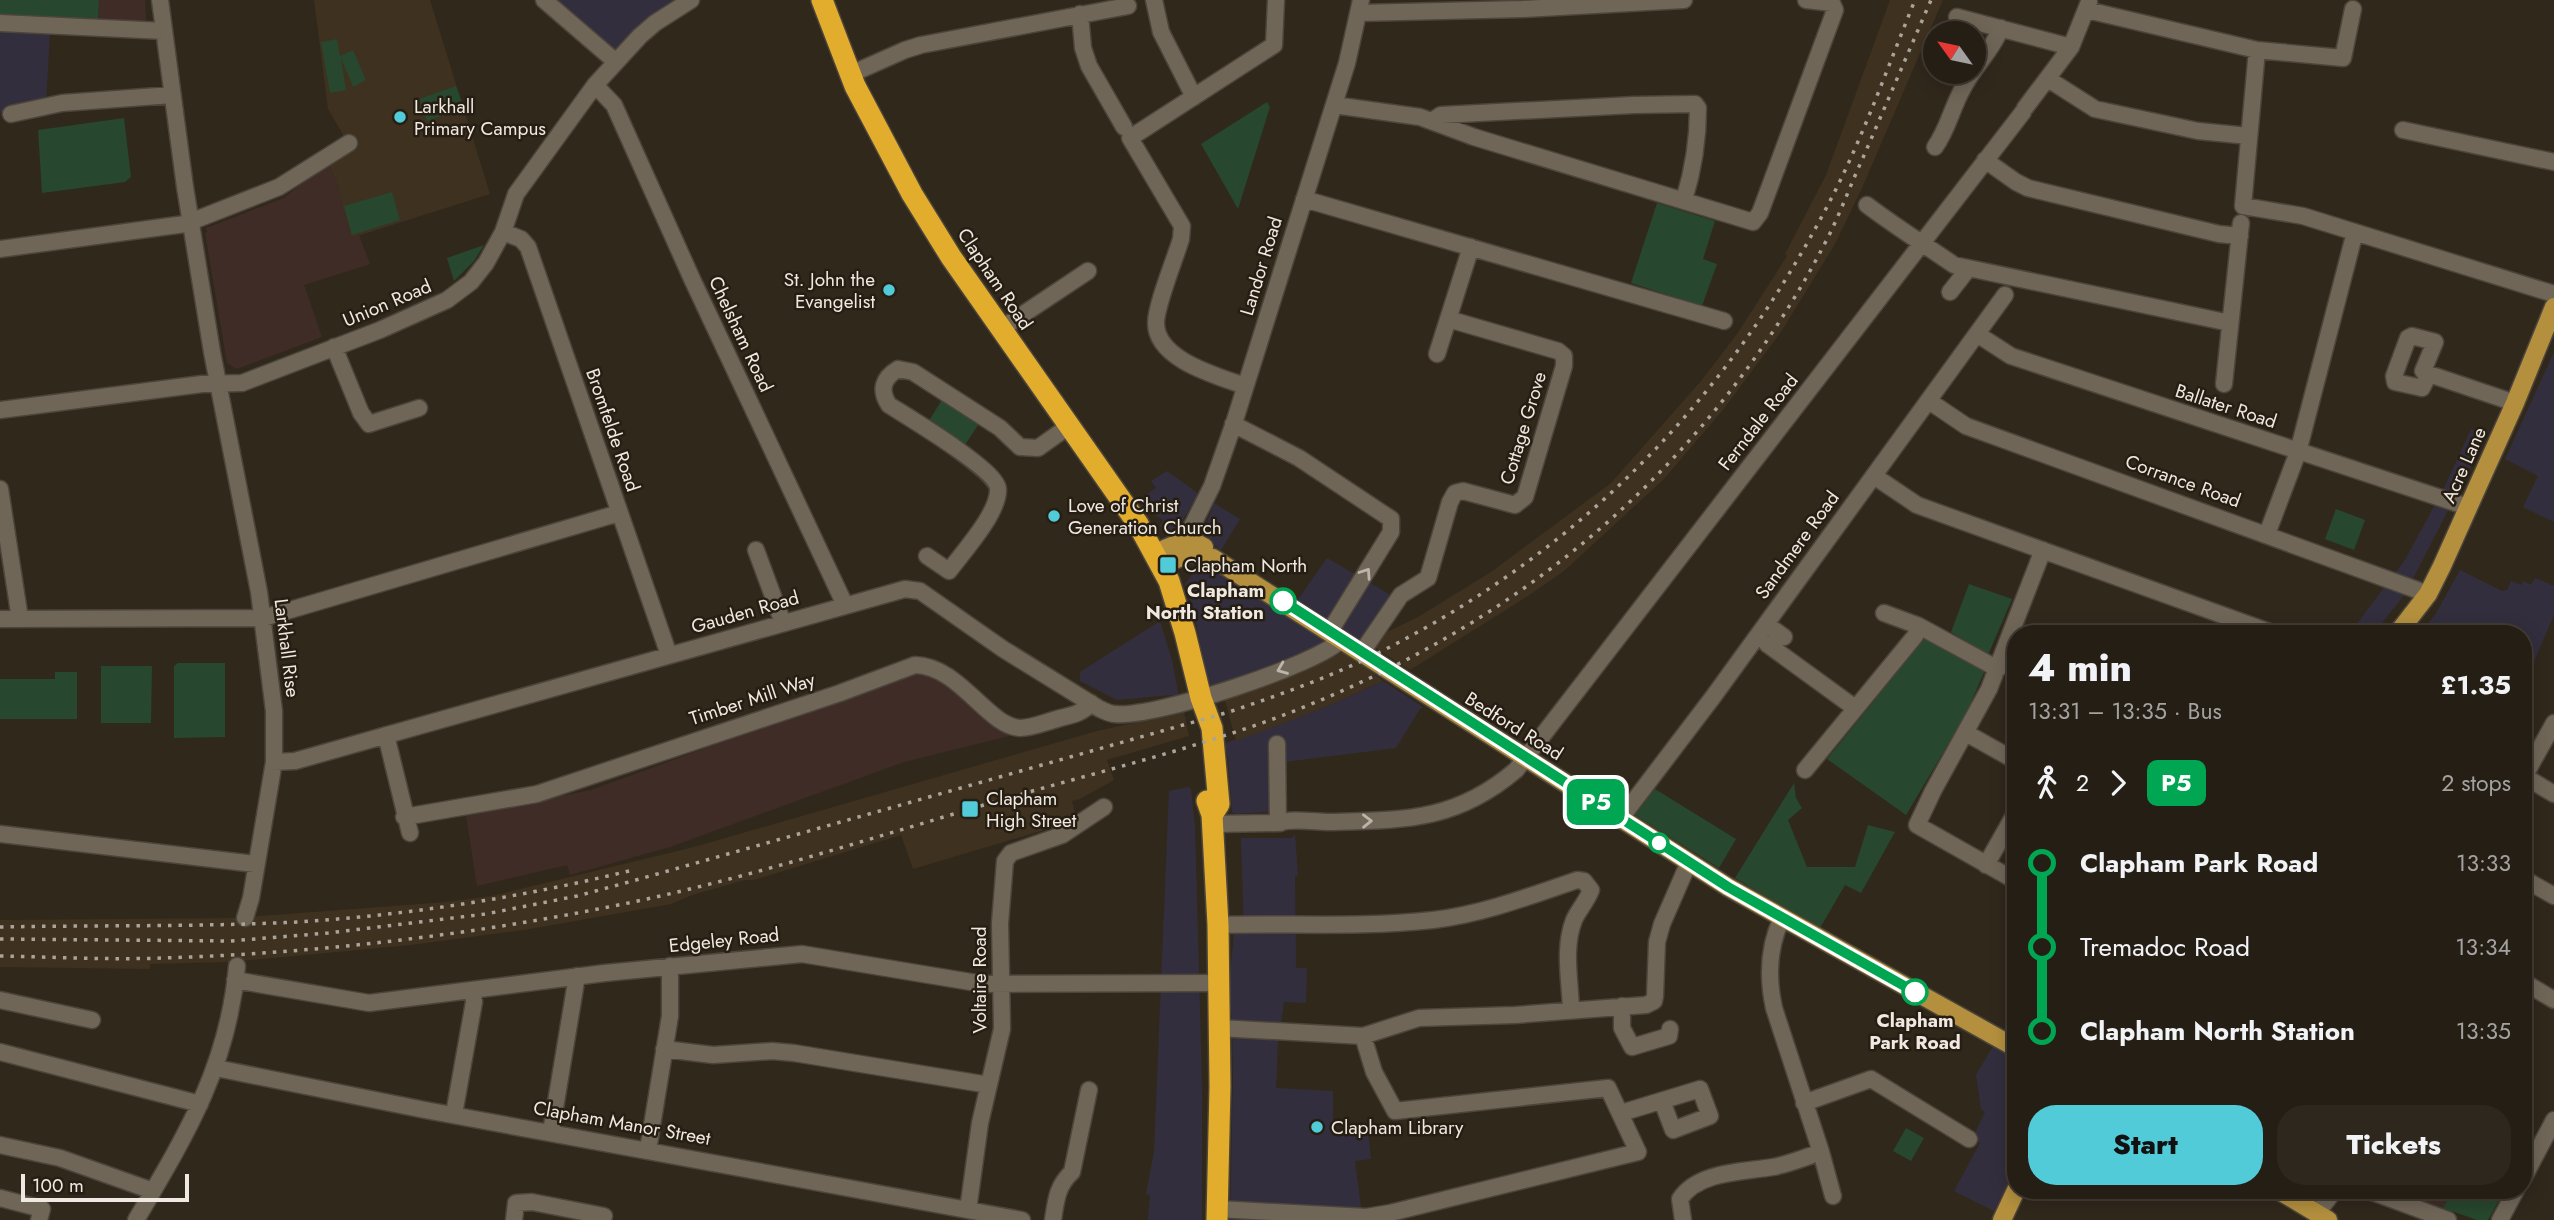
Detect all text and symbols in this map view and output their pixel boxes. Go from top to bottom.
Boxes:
north arrow [1923,21,1986,84]
map controls [1923,21,1986,84]
place label: Larkhall Primary Campus [414,93,546,142]
marker: Larkhall Primary Campus [392,109,408,125]
street label: Landor Road [1233,213,1289,319]
street label: Clapham Road [951,223,1039,335]
place label: St. John the Evangelist [784,266,875,315]
street label: Chelsham Road [702,271,780,397]
street label: Union Road [339,272,435,334]
marker: St. John the Evangelist [881,282,897,298]
street label: Bromfelde Road [579,365,647,495]
street label: Cottage Grove [1493,368,1553,488]
street label: Ferndale Road [1712,368,1804,476]
street label: Ballater Road [2172,377,2280,435]
street label: Acre Lane [2435,422,2493,507]
street label: Corrance Road [2121,448,2245,514]
street label: Sandmere Road [1749,485,1845,605]
place label: Love of Christ Generation Church [1068,492,1222,541]
marker: Love of Christ Generation Church [1046,508,1062,524]
place label: Clapham North [1184,552,1307,579]
marker: Clapham North [1158,555,1178,575]
one-way arrow [1358,568,1371,581]
place label: Clapham North Station [1146,577,1264,626]
street label: Gauden Road [688,584,802,640]
marker: Clapham North Station [1270,588,1296,614]
street label: Larkhall Rise [268,597,306,699]
text: 4 min [2028,640,2132,695]
one-way arrow [1276,661,1288,675]
street label: Timber Mill Way [686,666,819,732]
text: £1.35 [2441,666,2511,704]
street label: Bedford Road [1460,685,1568,767]
text: 13:31 – 13:35 · Bus [2028,694,2222,728]
icon: walk [2028,764,2066,802]
icon: forward [2099,764,2137,802]
text: P5 [2161,765,2192,800]
text: 2 [2076,766,2089,800]
text: 2 stops [2441,766,2511,800]
line badge: P5 [1564,779,1628,825]
text: P5 [1581,784,1611,819]
place label: Clapham High Street [986,785,1077,834]
marker: Clapham High Street [960,799,980,819]
one-way arrow [1362,813,1372,829]
unlabelled marker [1649,833,1669,853]
text: Clapham Park Road [2080,844,2318,882]
text: 13:33 [2456,846,2511,880]
street label: Edgeley Road [667,921,781,959]
street label: Voltaire Road [966,926,993,1034]
text: Tremadoc Road [2080,928,2250,966]
text: 13:34 [2455,930,2511,964]
marker: Clapham Park Road [1902,979,1928,1005]
place label: Clapham Park Road [1869,1007,1961,1056]
text: Clapham North Station [2080,1012,2355,1050]
text: 13:35 [2456,1014,2511,1048]
street label: Clapham Manor Street [531,1094,713,1152]
button: Start [2028,1105,2263,1185]
button: Tickets [2277,1105,2511,1185]
place label: Clapham Library [1331,1114,1464,1141]
marker: Clapham Library [1309,1119,1325,1135]
scale bar [21,1171,189,1203]
text: 100 m [32,1172,84,1199]

